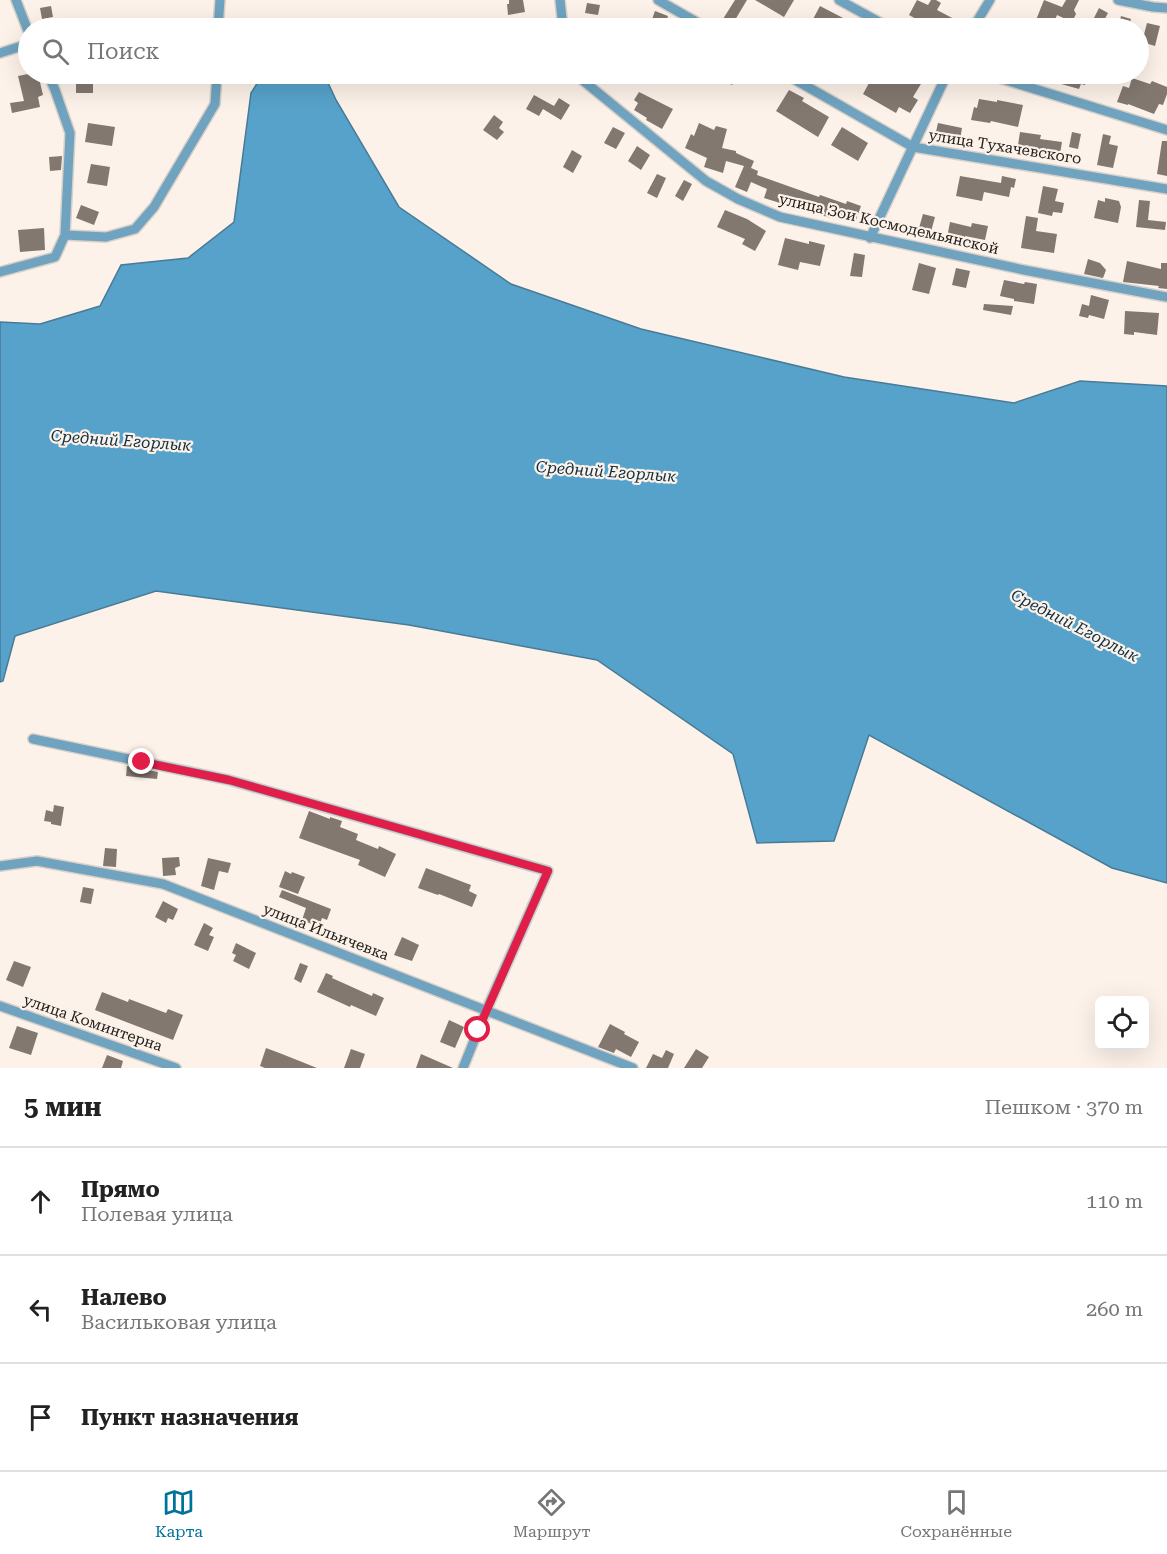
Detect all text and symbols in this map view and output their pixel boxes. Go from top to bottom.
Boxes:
search box [18,18,1149,84]
icon: search [39,35,72,68]
text: Поиск [87,39,159,64]
street label: улица Тухачевского [927,126,1083,168]
street label: улица Зои Космодемьянской [777,190,1001,258]
water label: Средний Егорлык [50,426,192,455]
water label: Средний Егорлык [535,457,677,486]
water label: Средний Егорлык [1008,585,1142,666]
route end [128,748,154,774]
street label: улица Ильичевка [261,900,391,964]
street label: улица Коминтерна [21,991,165,1055]
map controls [1095,996,1149,1050]
button: locate [1095,996,1149,1050]
route start [464,1016,490,1042]
text: 5 мин [24,1092,102,1122]
text: Пешком · 370 m [985,1095,1143,1119]
text: Прямо [81,1177,160,1202]
icon: ahead [24,1185,57,1218]
text: 110 m [1086,1189,1143,1213]
text: Полевая улица [81,1202,233,1226]
text: Налево [81,1285,167,1310]
icon: left [24,1293,57,1326]
text: 260 m [1086,1297,1143,1321]
text: Васильковая улица [81,1310,277,1334]
icon: arrive [24,1401,57,1434]
text: Пункт назначения [81,1405,299,1430]
tab: Карта [155,1486,203,1541]
tab: Маршрут [513,1486,590,1541]
tab: Сохранённые [901,1486,1012,1541]

